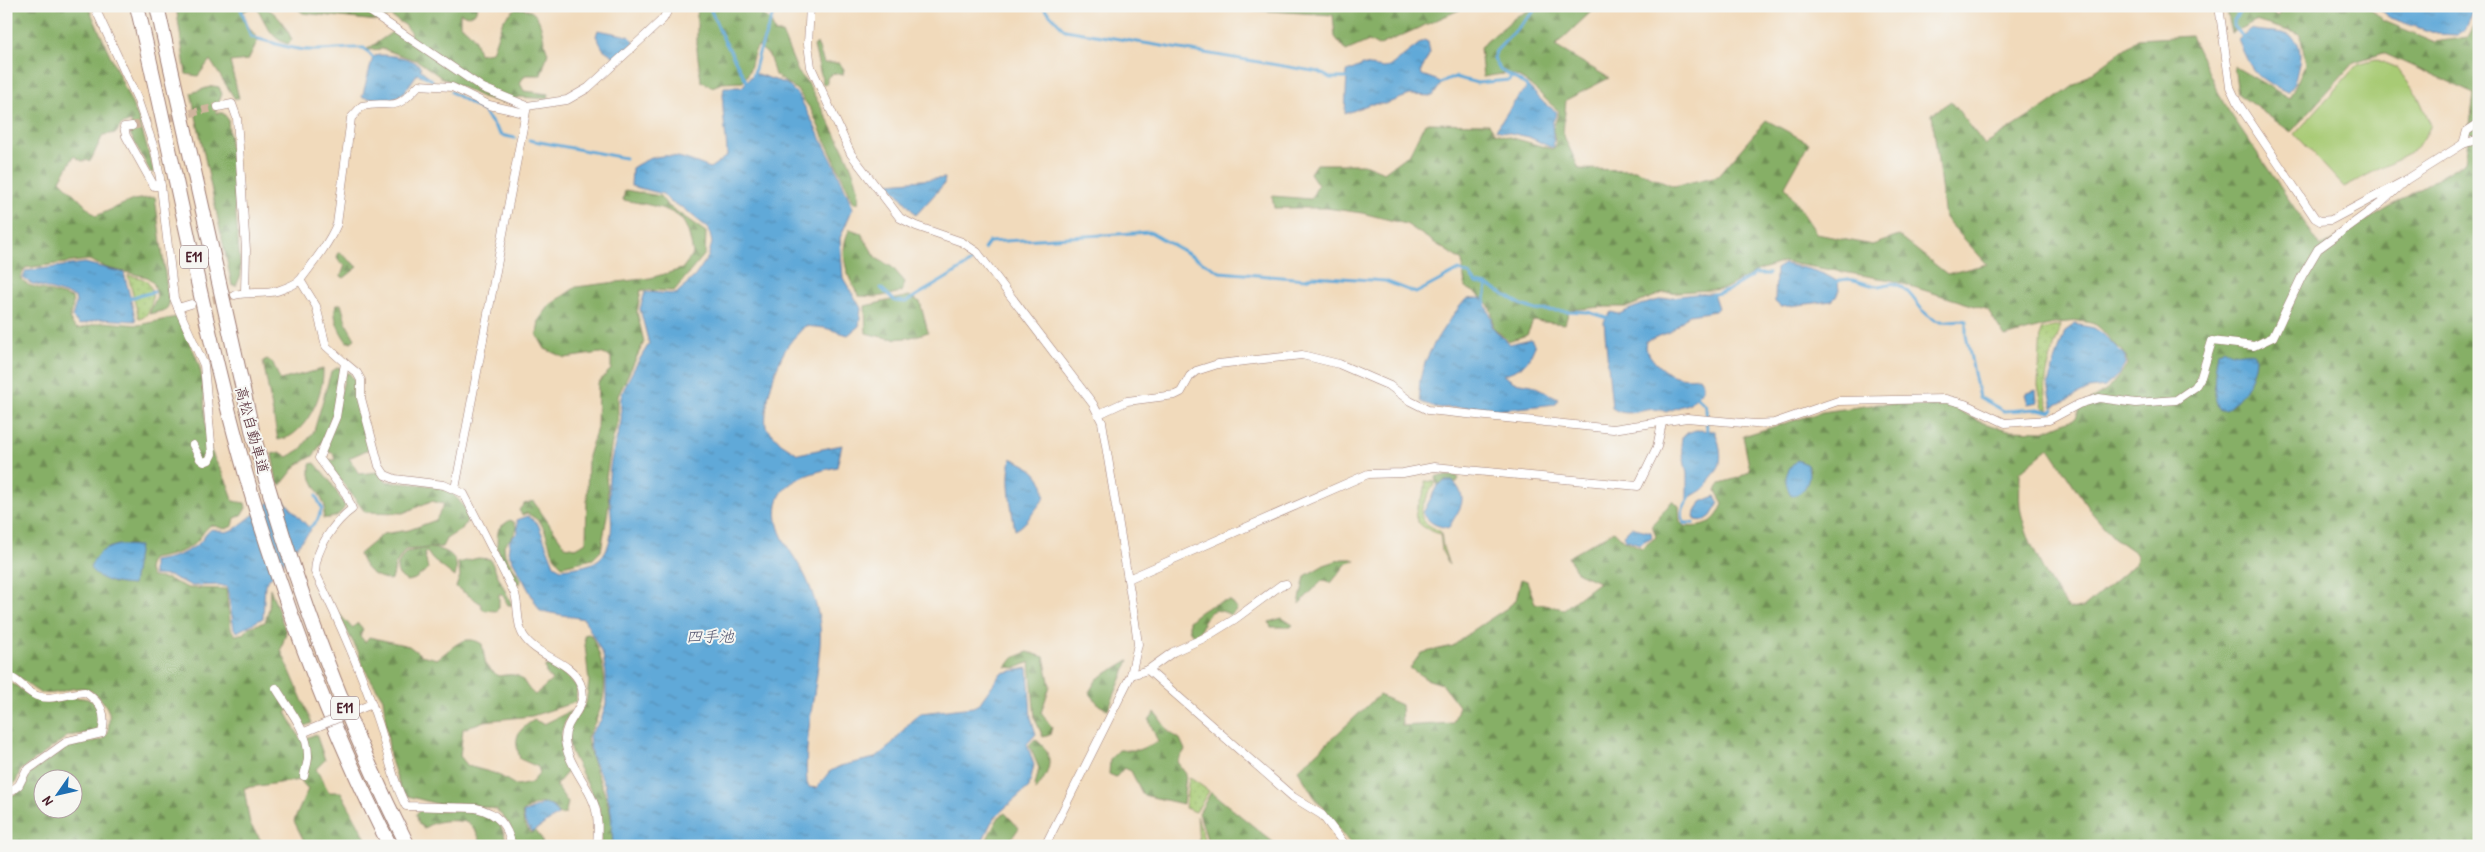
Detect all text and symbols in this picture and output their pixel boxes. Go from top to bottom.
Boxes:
road number: E11 [180,246,208,268]
street label: 高松自動車道 [231,384,274,476]
water label: 四手池 [686,625,735,647]
road number: E11 [331,696,359,720]
north arrow [32,770,82,820]
text: N [37,793,57,810]

